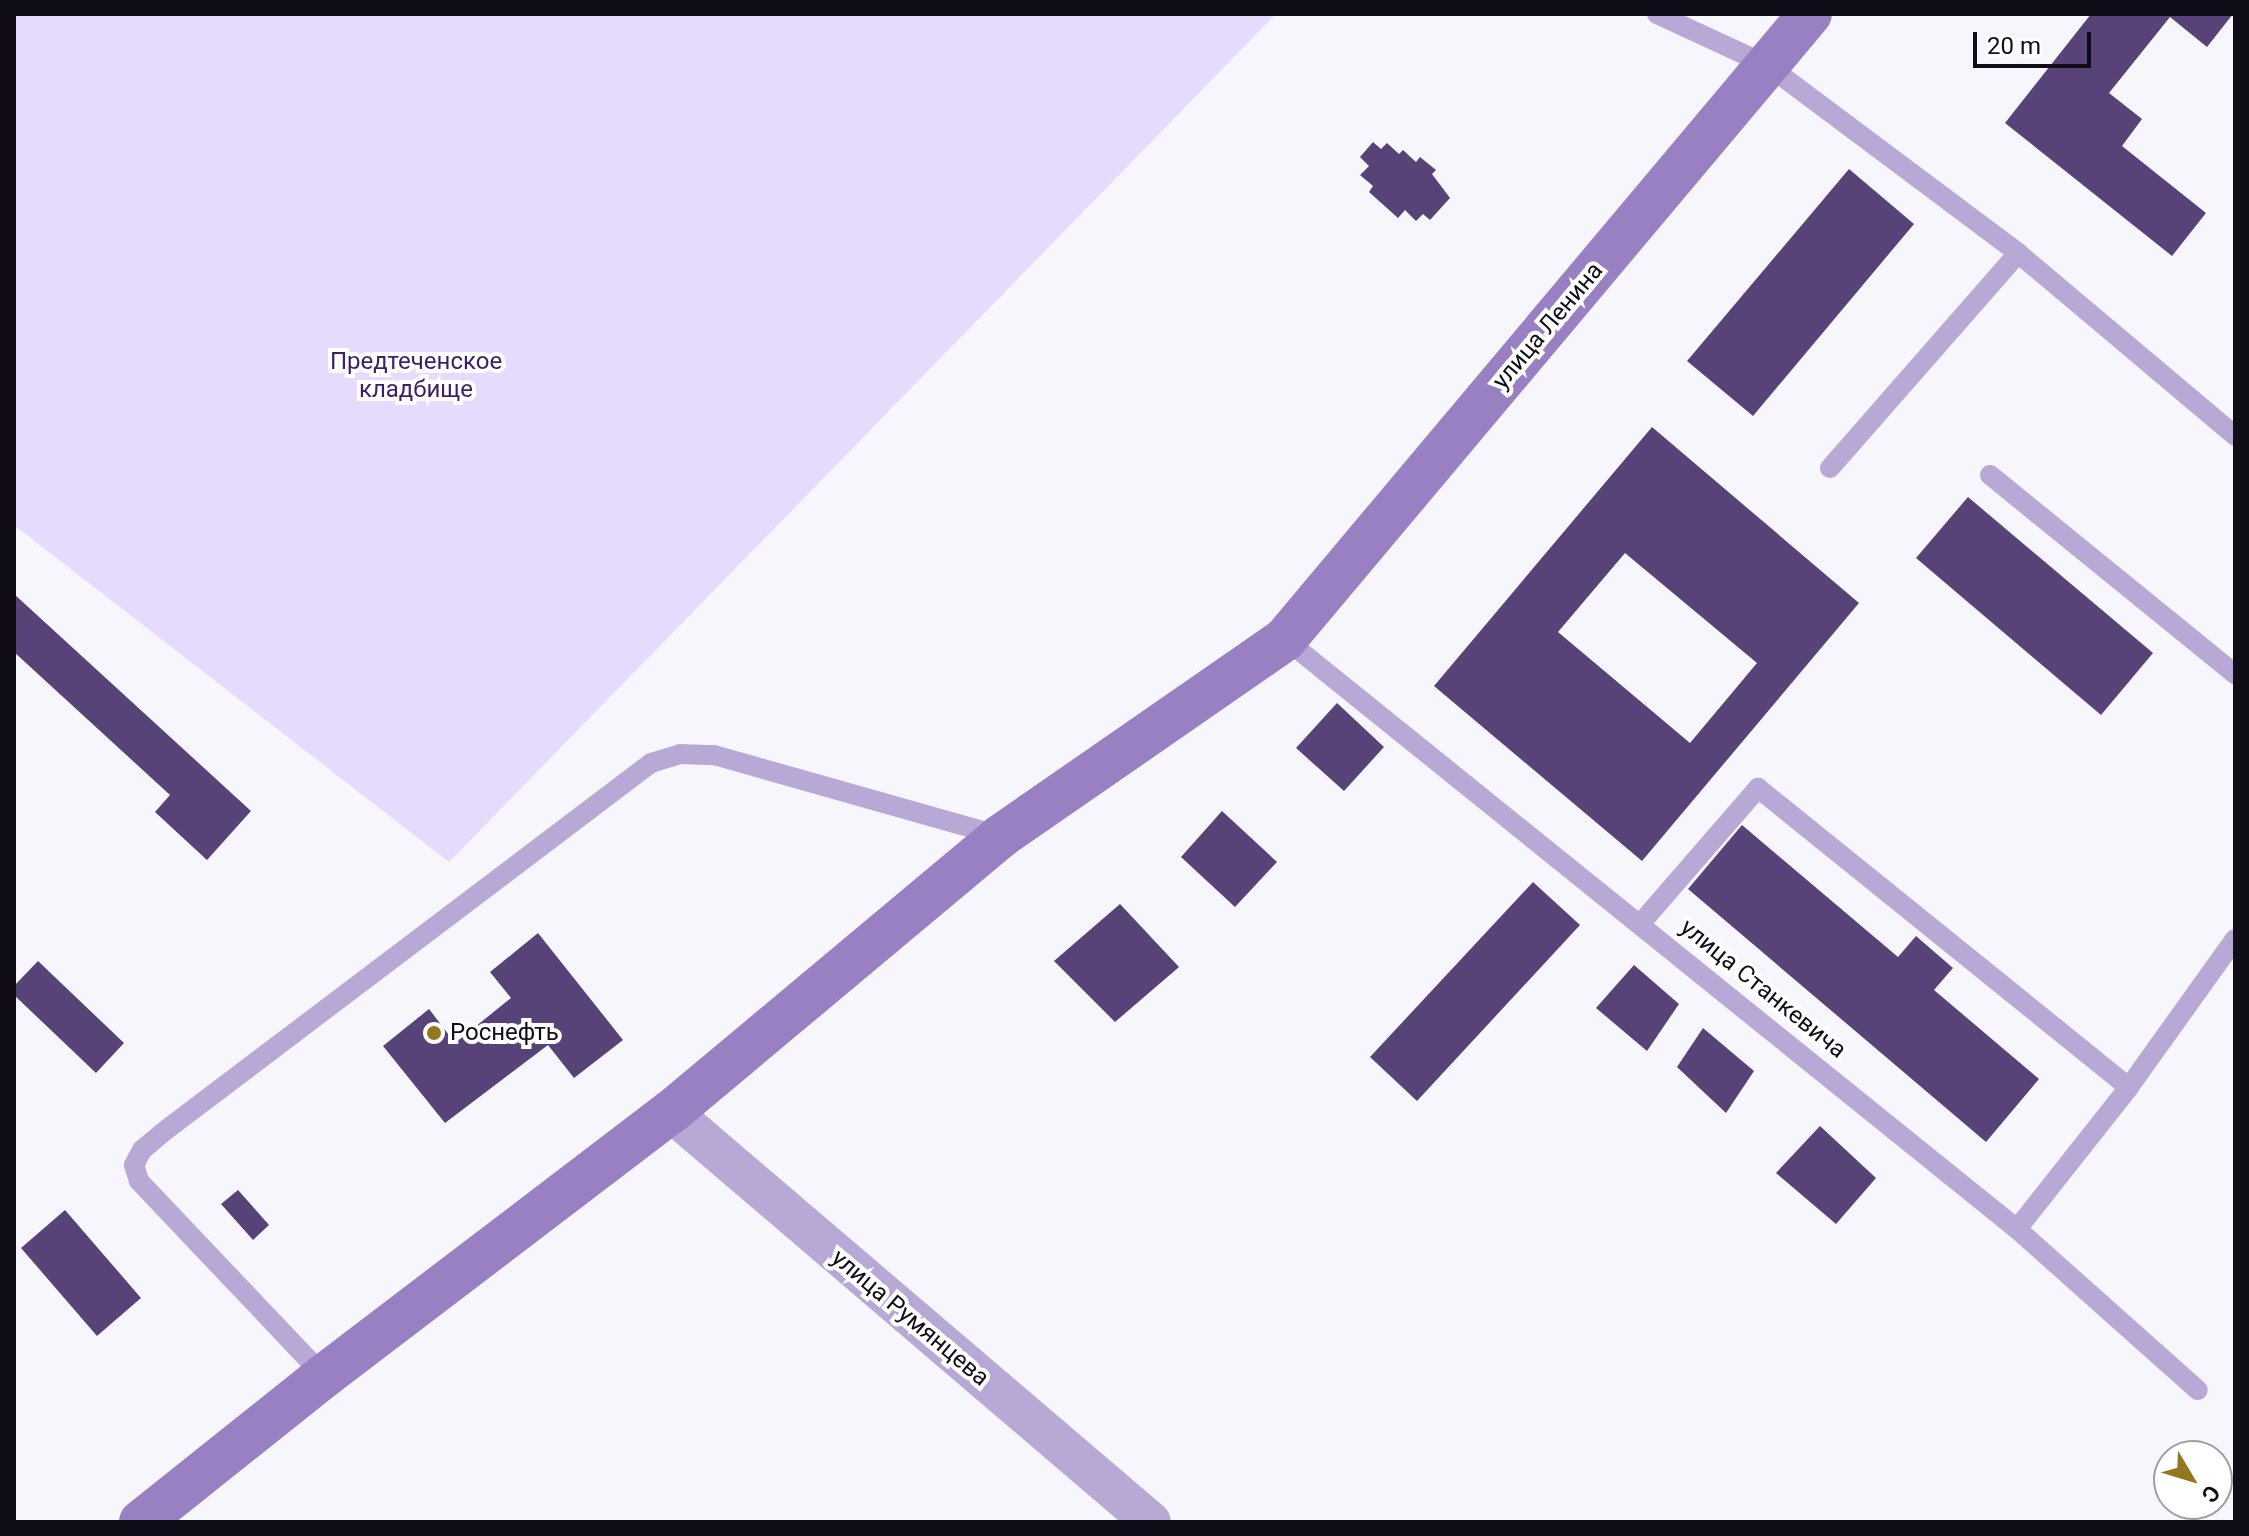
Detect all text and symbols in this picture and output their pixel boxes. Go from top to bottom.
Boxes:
scale bar [1977,16,2095,66]
text: 20 m [1987,32,2041,60]
street label: улица Ленина [1487,257,1609,395]
park label: Предтеченское кладбище [330,348,502,404]
street label: улица Станкевича [1674,913,1852,1065]
place label: Роснефть [450,1019,559,1047]
marker: Роснефть [425,1024,443,1042]
street label: улица Румянцева [825,1244,995,1392]
north arrow [2153,1440,2233,1520]
text: С [2196,1480,2225,1507]

